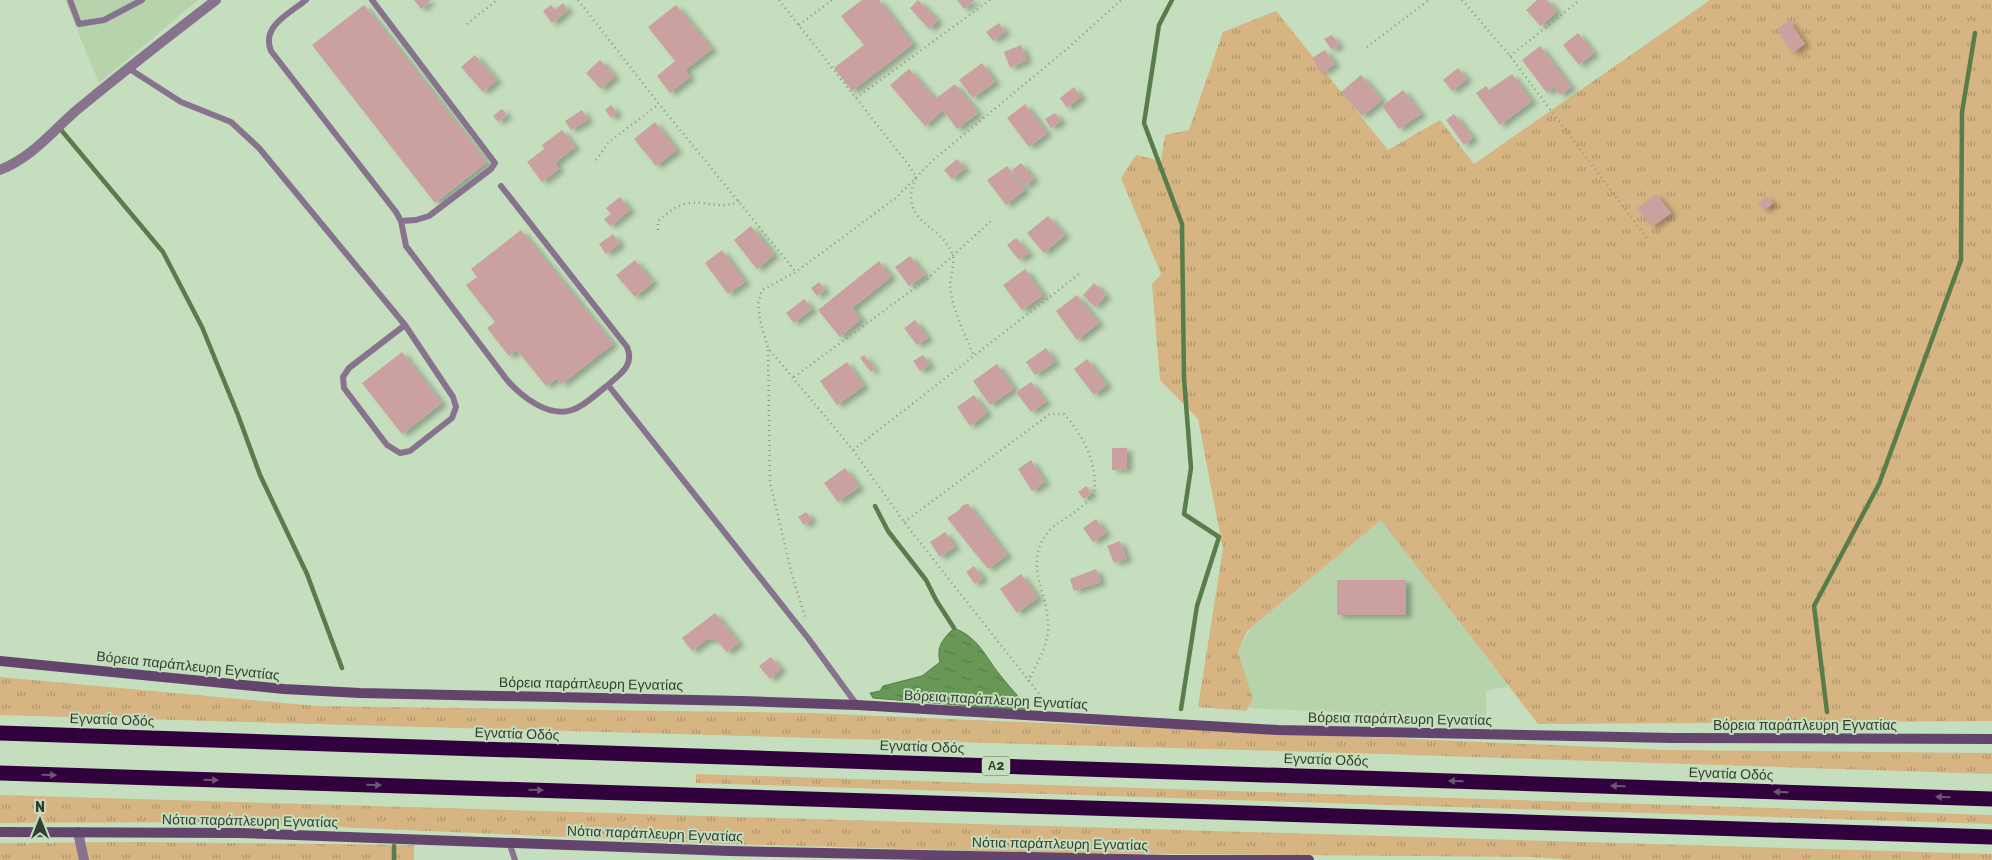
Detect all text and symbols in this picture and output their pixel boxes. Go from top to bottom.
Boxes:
street label: Βόρεια παράπλευρη Εγνατίας [95,648,281,684]
street label: Βόρεια παράπλευρη Εγνατίας [499,674,683,694]
street label: Βόρεια παράπλευρη Εγνατίας [904,687,1089,713]
street label: Βόρεια παράπλευρη Εγνατίας [1308,709,1492,729]
street label: Εγνατία Οδός [69,710,155,730]
street label: Βόρεια παράπλευρη Εγνατίας [1713,717,1897,734]
street label: Εγνατία Οδός [474,724,560,744]
street label: Εγνατία Οδός [879,737,965,757]
street label: Εγνατία Οδός [1283,750,1369,770]
road number: Α2 [982,756,1010,776]
street label: Εγνατία Οδός [1688,764,1774,784]
one-way arrow [41,771,57,779]
one-way arrow [203,776,219,784]
one-way arrow [1448,777,1464,785]
one-way arrow [366,782,382,790]
one-way arrow [1610,782,1626,790]
one-way arrow [528,787,544,795]
one-way arrow [1773,788,1789,796]
one-way arrow [1935,793,1951,801]
north arrow [15,795,65,845]
text: N [35,799,45,816]
street label: Νότια παράπλευρη Εγνατίας [162,811,338,831]
street label: Νότια παράπλευρη Εγνατίας [567,822,744,846]
street label: Νότια παράπλευρη Εγνατίας [972,834,1148,854]

